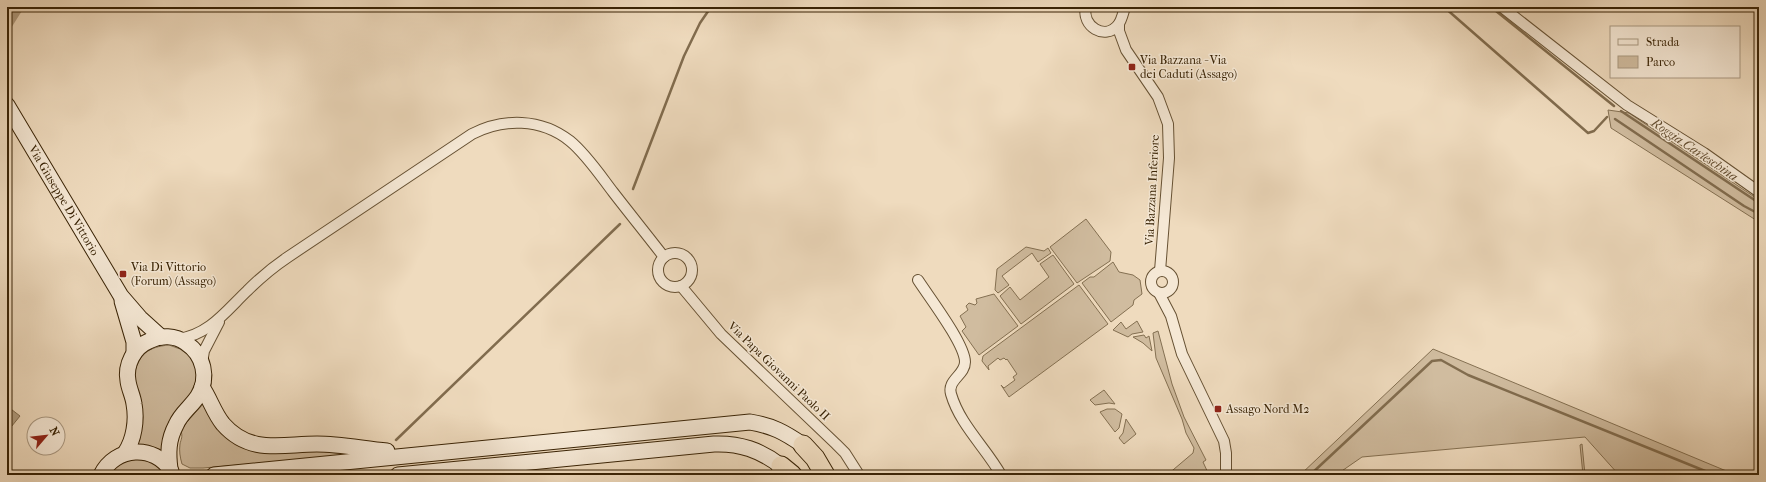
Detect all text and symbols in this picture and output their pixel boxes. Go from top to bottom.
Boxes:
legend [1610,26,1740,78]
text: Strada [1646,35,1680,49]
place label: Via Bazzana - Via dei Caduti (Assago) [1139,53,1237,81]
text: Parco [1646,55,1675,69]
marker: Via Bazzana - Via dei Caduti (Assago) [1127,62,1137,72]
water label: Roggia Carleschina [1648,114,1741,184]
street label: Via Bazzana Inferiore [1142,134,1162,247]
street label: Via Giuseppe Di Vittorio [25,142,102,258]
place label: Via Di Vittorio (Forum) (Assago) [130,260,216,288]
marker: Via Di Vittorio (Forum) (Assago) [118,269,128,279]
street label: Via Papa Giovanni Paolo II [725,318,833,423]
place label: Assago Nord M2 [1225,402,1309,416]
marker: Assago Nord M2 [1213,404,1223,414]
north arrow [26,416,66,456]
text: N [47,425,62,439]

